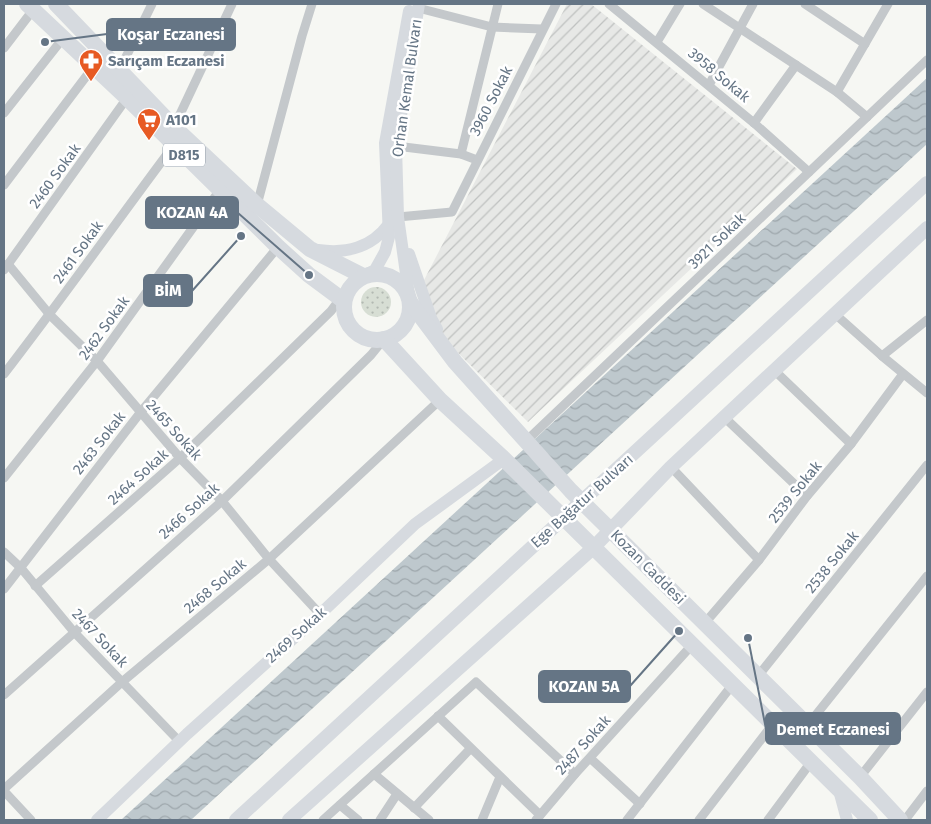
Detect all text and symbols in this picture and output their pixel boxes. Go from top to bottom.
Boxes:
street label: Orhan Kemal Bulvarı [388,18,426,158]
callout: Koşar Eczanesi [107,19,235,50]
text: Koşar Eczanesi [117,25,225,45]
street label: 3958 Sokak [684,44,754,106]
pharmacy icon: Sarıçam Eczanesi [78,48,104,82]
place label: Sarıçam Eczanesi [108,52,225,71]
street label: 3960 Sokak [466,63,516,139]
supermarket icon: A101 [136,107,162,141]
place label: A101 [165,111,196,129]
street label: 2460 Sokak [26,140,85,212]
road number: D815 [163,144,205,166]
callout: KOZAN 4A [146,197,238,228]
text: KOZAN 4A [156,203,228,222]
street label: 3921 Sokak [685,209,750,273]
street label: 2461 Sokak [49,217,107,287]
callout: BİM [144,275,192,306]
text: BİM [154,281,182,300]
street label: 2462 Sokak [75,292,133,363]
street label: 2465 Sokak [142,396,206,464]
street label: 2463 Sokak [69,408,129,478]
street label: 2464 Sokak [104,445,172,509]
street label: Ege Bağatur Bulvarı [527,450,637,552]
street label: 2539 Sokak [765,457,826,527]
street label: 2466 Sokak [155,479,223,543]
street label: Kozan Caddesi [607,526,689,608]
street label: 2538 Sokak [801,527,863,597]
street label: 2468 Sokak [180,555,250,617]
street label: 2469 Sokak [262,603,330,667]
street label: 2467 Sokak [68,605,132,671]
callout: KOZAN 5A [539,671,630,702]
text: KOZAN 5A [548,677,620,696]
street label: 2487 Sokak [552,711,615,778]
callout: Demet Eczanesi [766,713,900,744]
text: Demet Eczanesi [776,720,890,739]

